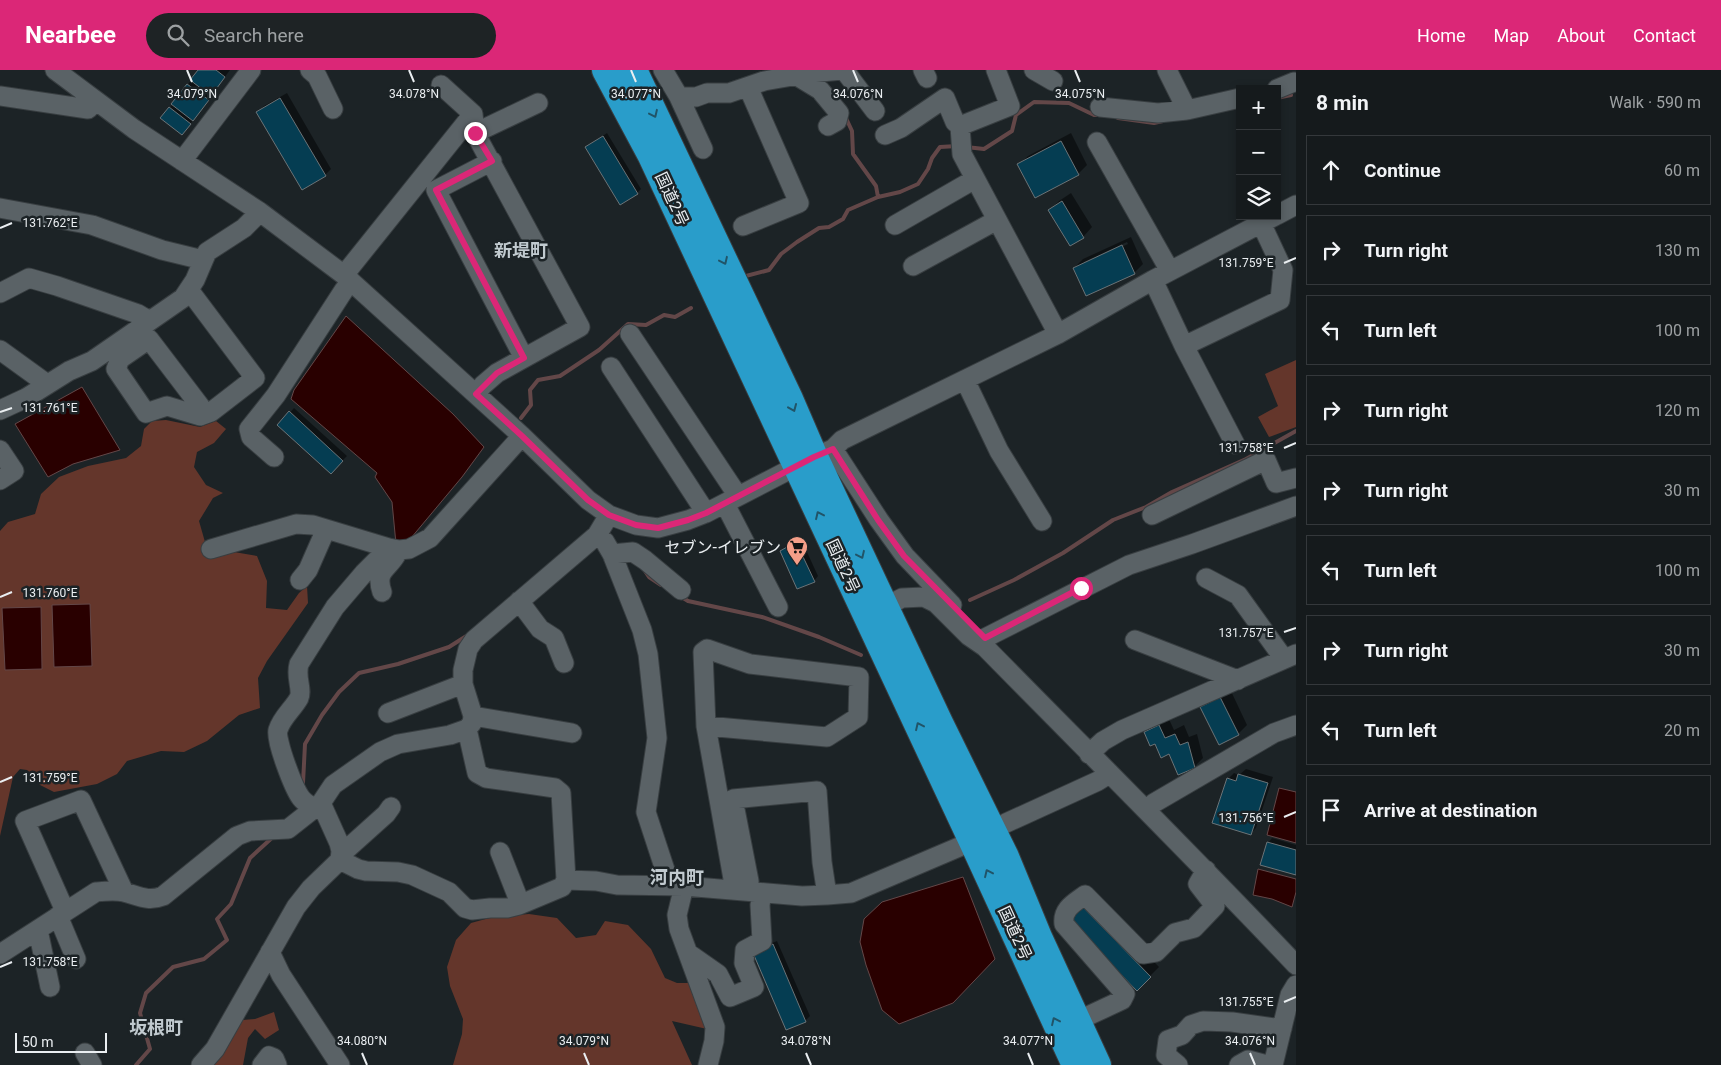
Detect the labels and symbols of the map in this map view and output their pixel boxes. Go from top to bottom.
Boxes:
text: 34.079°N [167,87,217,101]
text: 34.078°N [389,87,439,101]
text: 34.077°N [611,87,661,101]
text: 34.076°N [833,87,883,101]
text: 34.075°N [1055,87,1105,101]
one-way arrow [647,109,658,118]
route end [464,122,487,145]
street label: 国道2号 [651,169,693,229]
text: 131.762°E [23,216,78,230]
district label: 新堤町 [494,240,548,261]
one-way arrow [717,256,728,265]
text: 131.759°E [1219,256,1274,270]
text: 131.761°E [23,401,78,415]
one-way arrow [787,403,798,412]
text: 131.758°E [1219,441,1274,455]
one-way arrow [816,512,826,521]
supermarket icon: セブン-イレブン [785,535,809,566]
street label: 国道2号 [822,536,864,596]
place label: セブン-イレブン [665,538,781,557]
one-way arrow [854,550,865,559]
route start [1070,577,1093,600]
text: 131.760°E [23,586,78,600]
text: 131.757°E [1219,626,1274,640]
one-way arrow [914,722,925,731]
text: 131.759°E [23,771,78,785]
text: 131.756°E [1219,811,1274,825]
district label: 河内町 [650,867,704,888]
one-way arrow [983,869,994,878]
street label: 国道2号 [994,903,1036,963]
text: 131.758°E [23,955,78,969]
text: 131.755°E [1219,995,1274,1009]
district label: 坂根町 [129,1017,183,1038]
one-way arrow [1051,1017,1062,1026]
scale bar [15,1030,108,1053]
text: 34.080°N [337,1034,387,1048]
text: 34.079°N [559,1034,609,1048]
text: 34.078°N [781,1034,831,1048]
text: 34.077°N [1003,1034,1053,1048]
text: 34.076°N [1225,1034,1275,1048]

